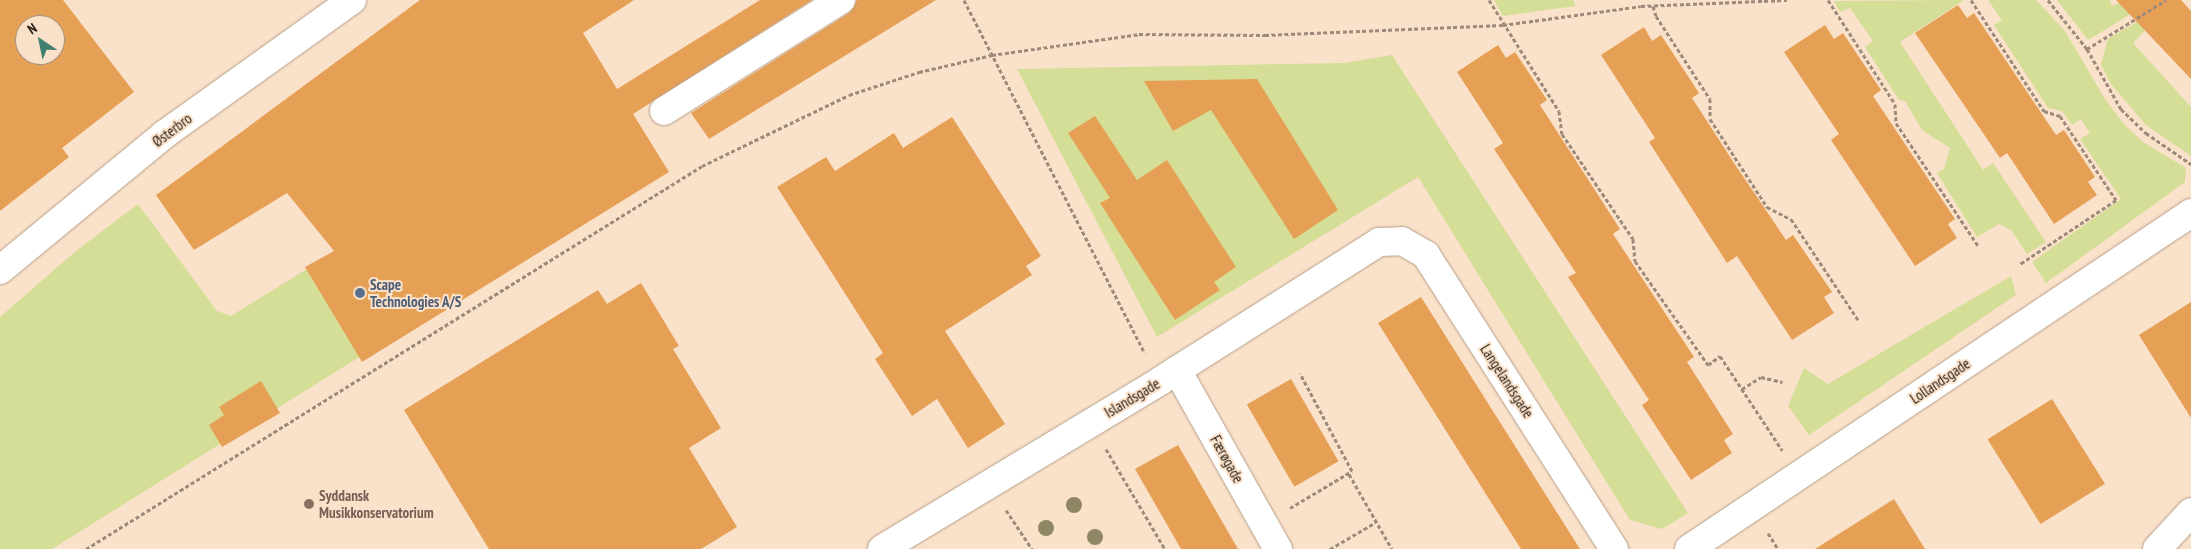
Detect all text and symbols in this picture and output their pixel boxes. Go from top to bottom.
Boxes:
north arrow [15,15,65,65]
text: N [24,19,40,38]
street label: Østerbro [149,109,195,151]
place label: Scape Technologies A/S [370,275,462,310]
marker: Scape Technologies A/S [354,287,366,299]
street label: Langelandsgade [1477,341,1537,421]
street label: Lollandsgade [1907,354,1973,408]
street label: Islandsgade [1101,374,1163,422]
street label: Færøgade [1207,432,1247,486]
place label: Syddansk Musikkonservatorium [319,486,434,521]
marker: Syddansk Musikkonservatorium [303,498,315,510]

